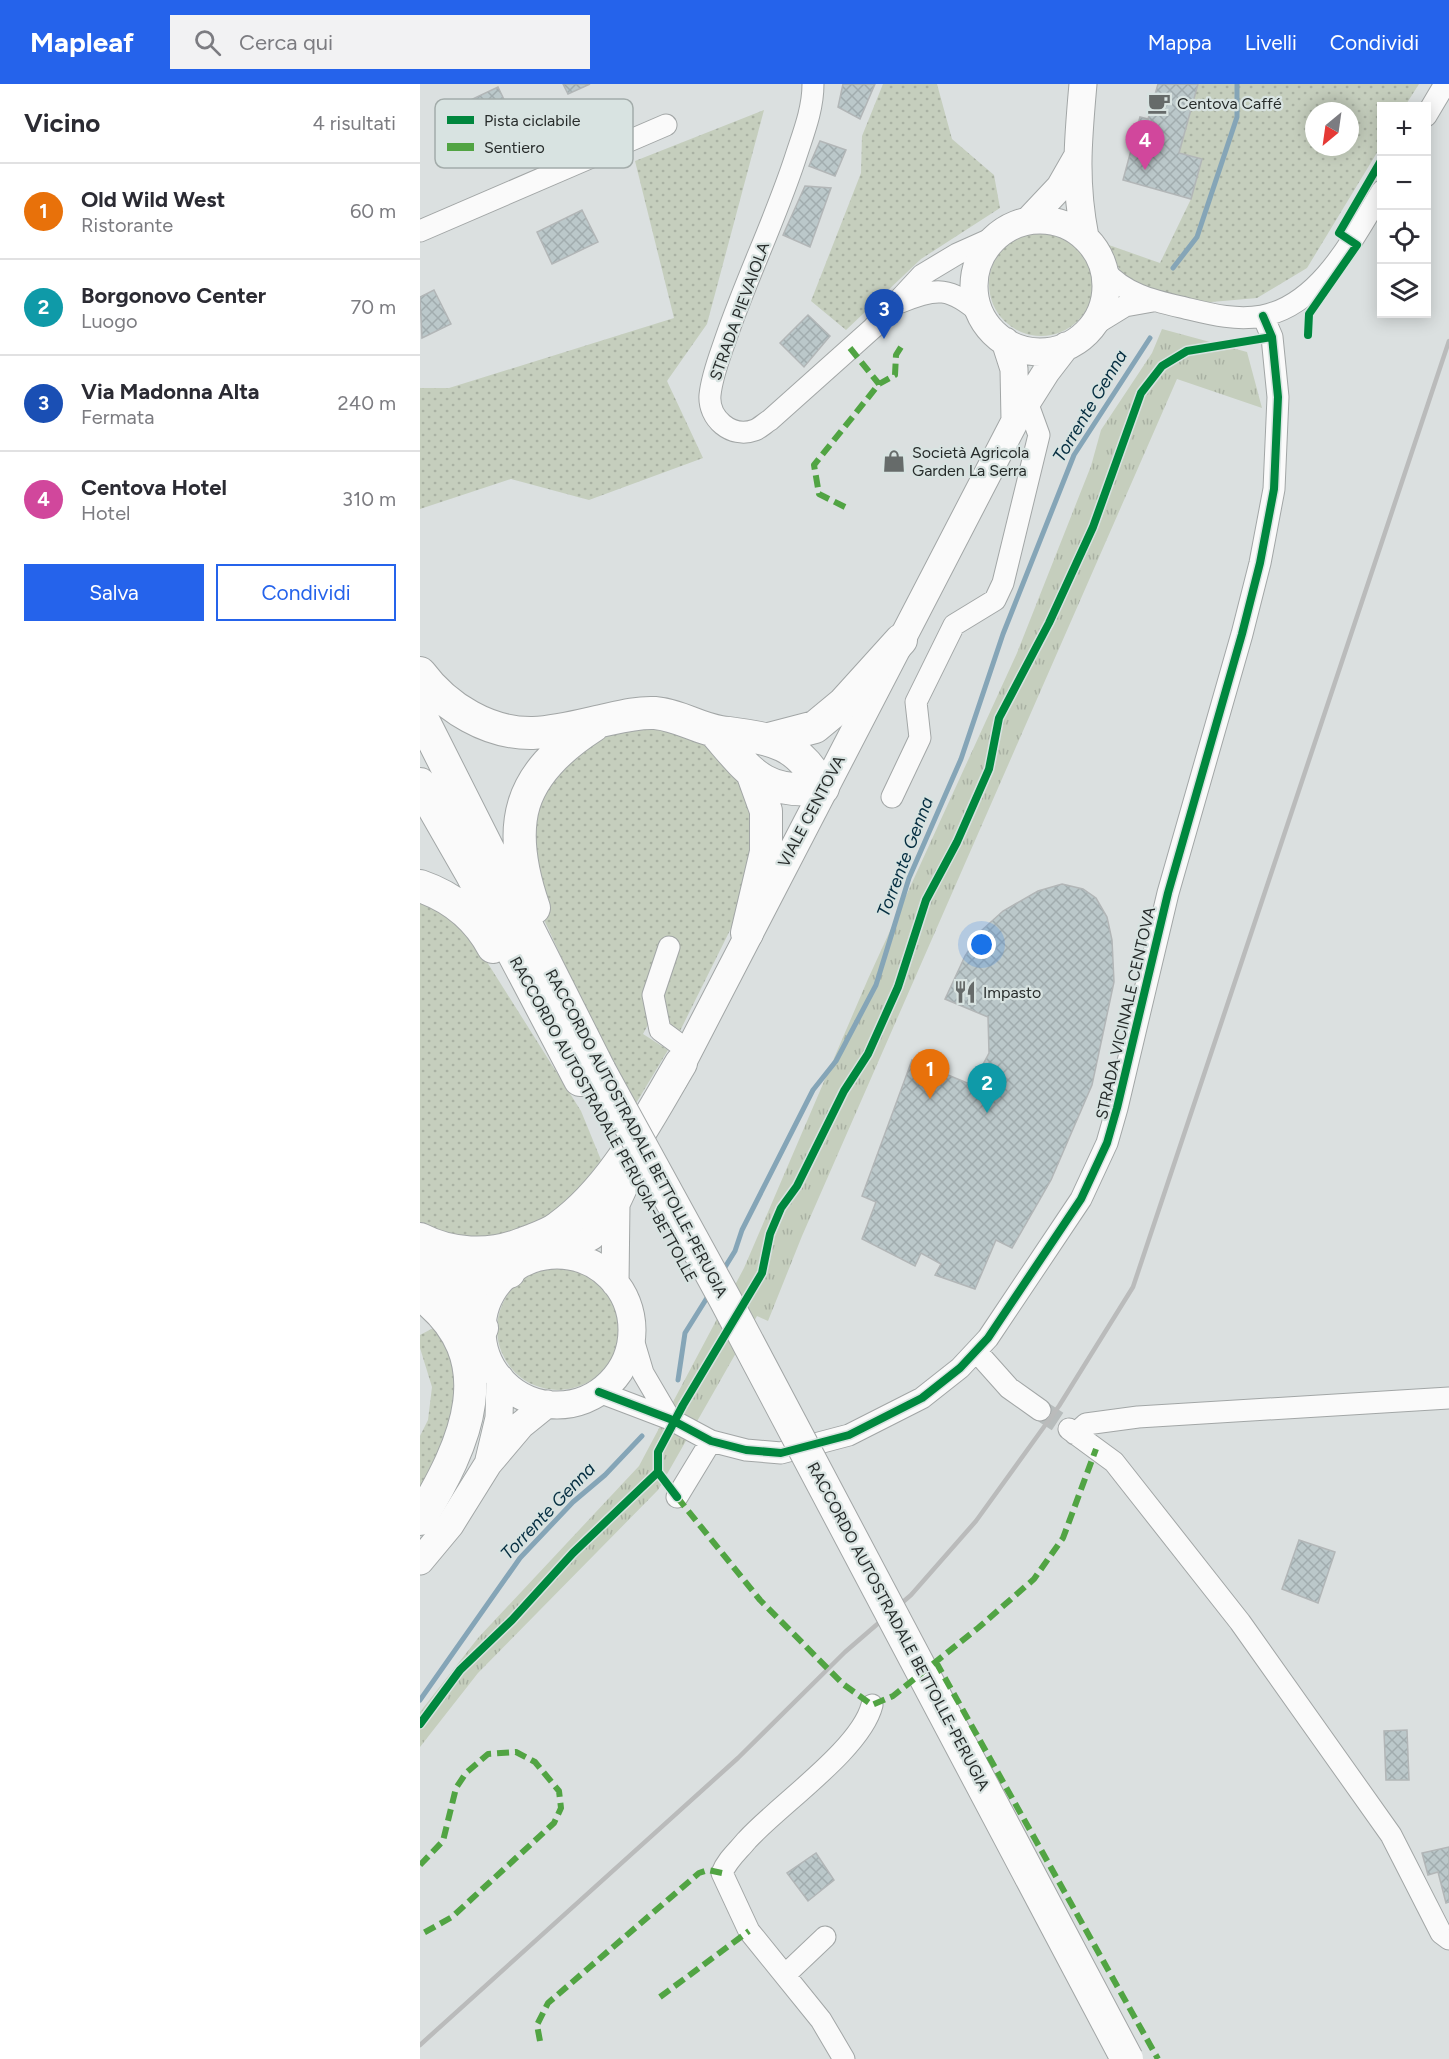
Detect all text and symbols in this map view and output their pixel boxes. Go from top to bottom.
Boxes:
search box [170,15,590,69]
text: Mapleaf [30,25,134,59]
icon: search [191,26,224,59]
text: Cerca qui [239,29,333,56]
text: Mappa [1148,30,1212,55]
text: Livelli [1245,30,1297,55]
text: Condividi [1330,30,1419,55]
cafe icon: Centova Caffé [1146,90,1172,116]
place label: Centova Caffé [1177,94,1282,113]
legend [435,99,633,168]
north arrow [1305,102,1359,156]
map controls [1377,102,1431,318]
button: + [1377,102,1431,156]
text: Vicino [24,107,100,139]
text: 4 risultati [312,111,396,135]
text: Pista ciclabile [484,111,581,130]
pin: 4 [1126,120,1164,170]
text: Sentiero [484,138,545,157]
button: − [1377,156,1431,210]
text: Old Wild West [81,186,225,213]
text: 1 [39,199,48,223]
text: 60 m [350,199,396,223]
button: locate [1377,210,1431,264]
text: Ristorante [81,213,173,237]
street label: STRADA PIEVAIOLA [706,239,773,383]
button: layers [1377,264,1431,318]
text: Borgonovo Center [81,282,266,309]
pin: 3 [864,290,904,339]
text: 2 [38,295,49,319]
text: 70 m [350,295,396,319]
text: Luogo [81,309,138,333]
water label: Torrente Genna [1048,346,1132,466]
text: Via Madonna Alta [81,378,260,405]
text: 3 [38,391,49,415]
text: 240 m [338,391,396,415]
text: Fermata [81,405,154,429]
place label: Società Agricola Garden La Serra [912,443,1029,480]
shop icon: Società Agricola Garden La Serra [881,448,907,474]
text: Centova Hotel [81,474,227,501]
text: 4 [37,487,50,511]
text: 310 m [342,487,396,511]
text: Hotel [81,501,130,525]
button: Salva [24,564,204,621]
button: Condividi [216,564,396,621]
street label: VIALE CENTOVA [774,752,849,870]
water label: Torrente Genna [872,793,938,920]
street label: STRADA VICINALE CENTOVA [1092,905,1159,1121]
your location [967,930,996,959]
street label: RACCORDO AUTOSTRADALE PERUGIA-BETTOLLE [506,953,701,1285]
street label: RACCORDO AUTOSTRADALE BETTOLLE-PERUGIA [542,966,732,1301]
restaurant icon: Impasto [952,979,978,1005]
place label: Impasto [983,983,1041,1002]
pin: 1 [910,1050,950,1099]
pin: 2 [968,1064,1006,1113]
water label: Torrente Genna [496,1457,600,1564]
street label: RACCORDO AUTOSTRADALE BETTOLLE-PERUGIA [804,1459,994,1794]

